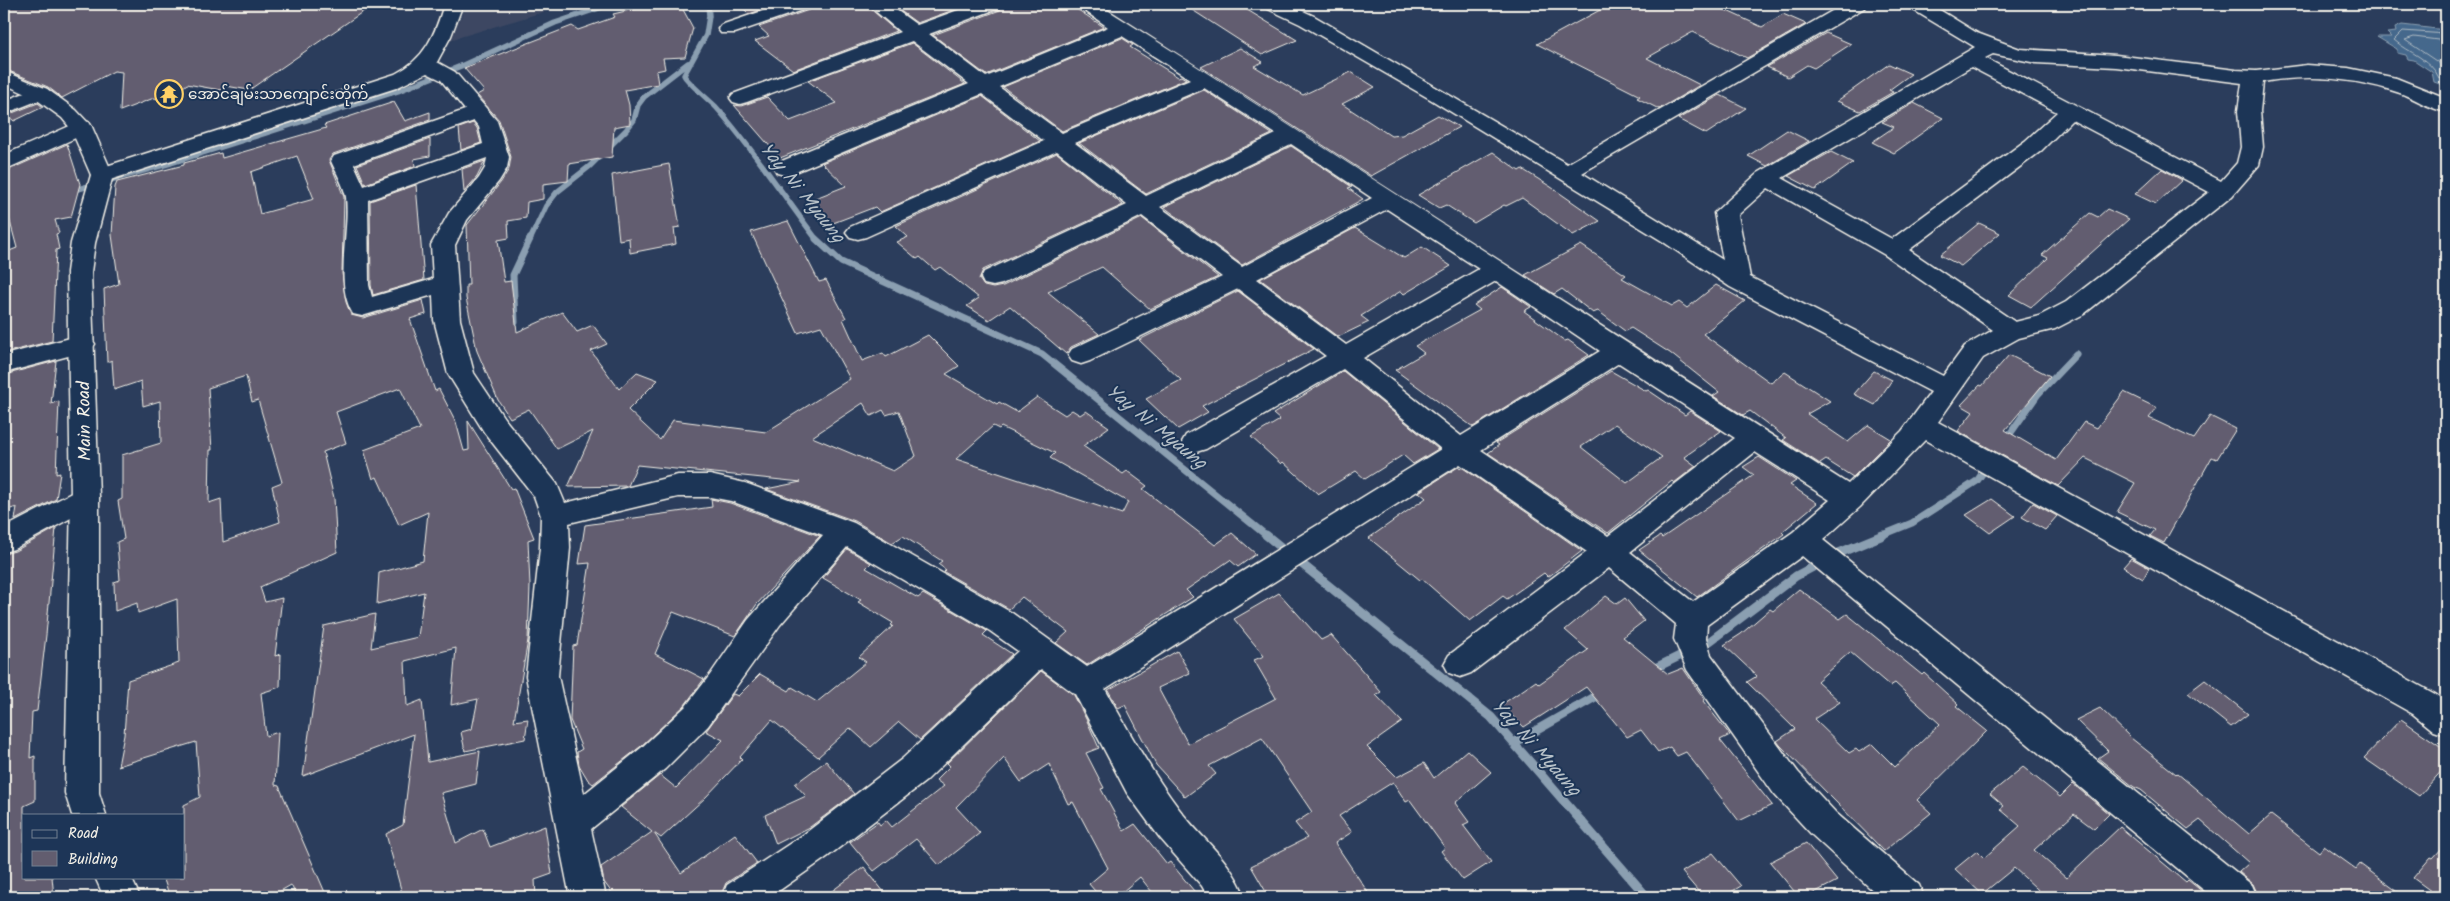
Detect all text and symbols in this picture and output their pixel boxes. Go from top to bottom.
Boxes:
temple icon: အောင်ချမ်းသာကျောင်းတိုက် [154,79,184,109]
place label: အောင်ချမ်းသာကျောင်းတိုက် [188,83,369,107]
water label: Yay Ni Myaung [751,136,852,251]
water label: Yay Ni Myaung [1099,377,1214,478]
street label: Main Road [70,380,101,461]
water label: Yay Ni Myaung [1483,693,1588,805]
legend [22,814,185,878]
text: Road [68,822,99,846]
text: Building [68,848,118,872]

